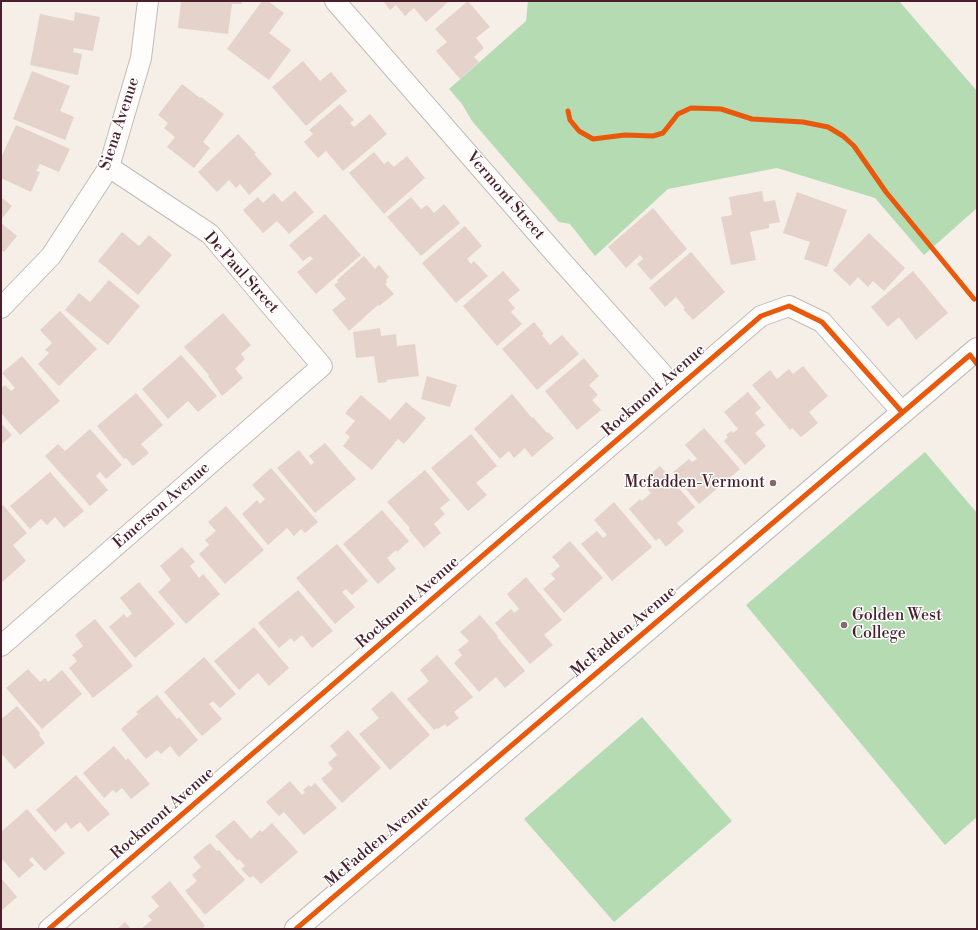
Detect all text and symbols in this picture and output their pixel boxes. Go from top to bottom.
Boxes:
street label: Siena Avenue [96,75,144,173]
street label: Vermont Street [462,148,548,244]
street label: De Paul Street [200,228,282,318]
street label: Rockmont Avenue [598,341,710,441]
street label: Emerson Avenue [110,459,214,553]
place label: Mcfadden-Vermont [624,473,765,493]
marker: Mcfadden-Vermont [768,478,778,488]
street label: Rockmont Avenue [352,553,464,653]
street label: McFadden Avenue [567,582,681,682]
place label: Golden West College [852,606,942,644]
marker: Golden West College [839,620,849,630]
street label: Rockmont Avenue [107,764,219,864]
street label: McFadden Avenue [321,792,435,892]

